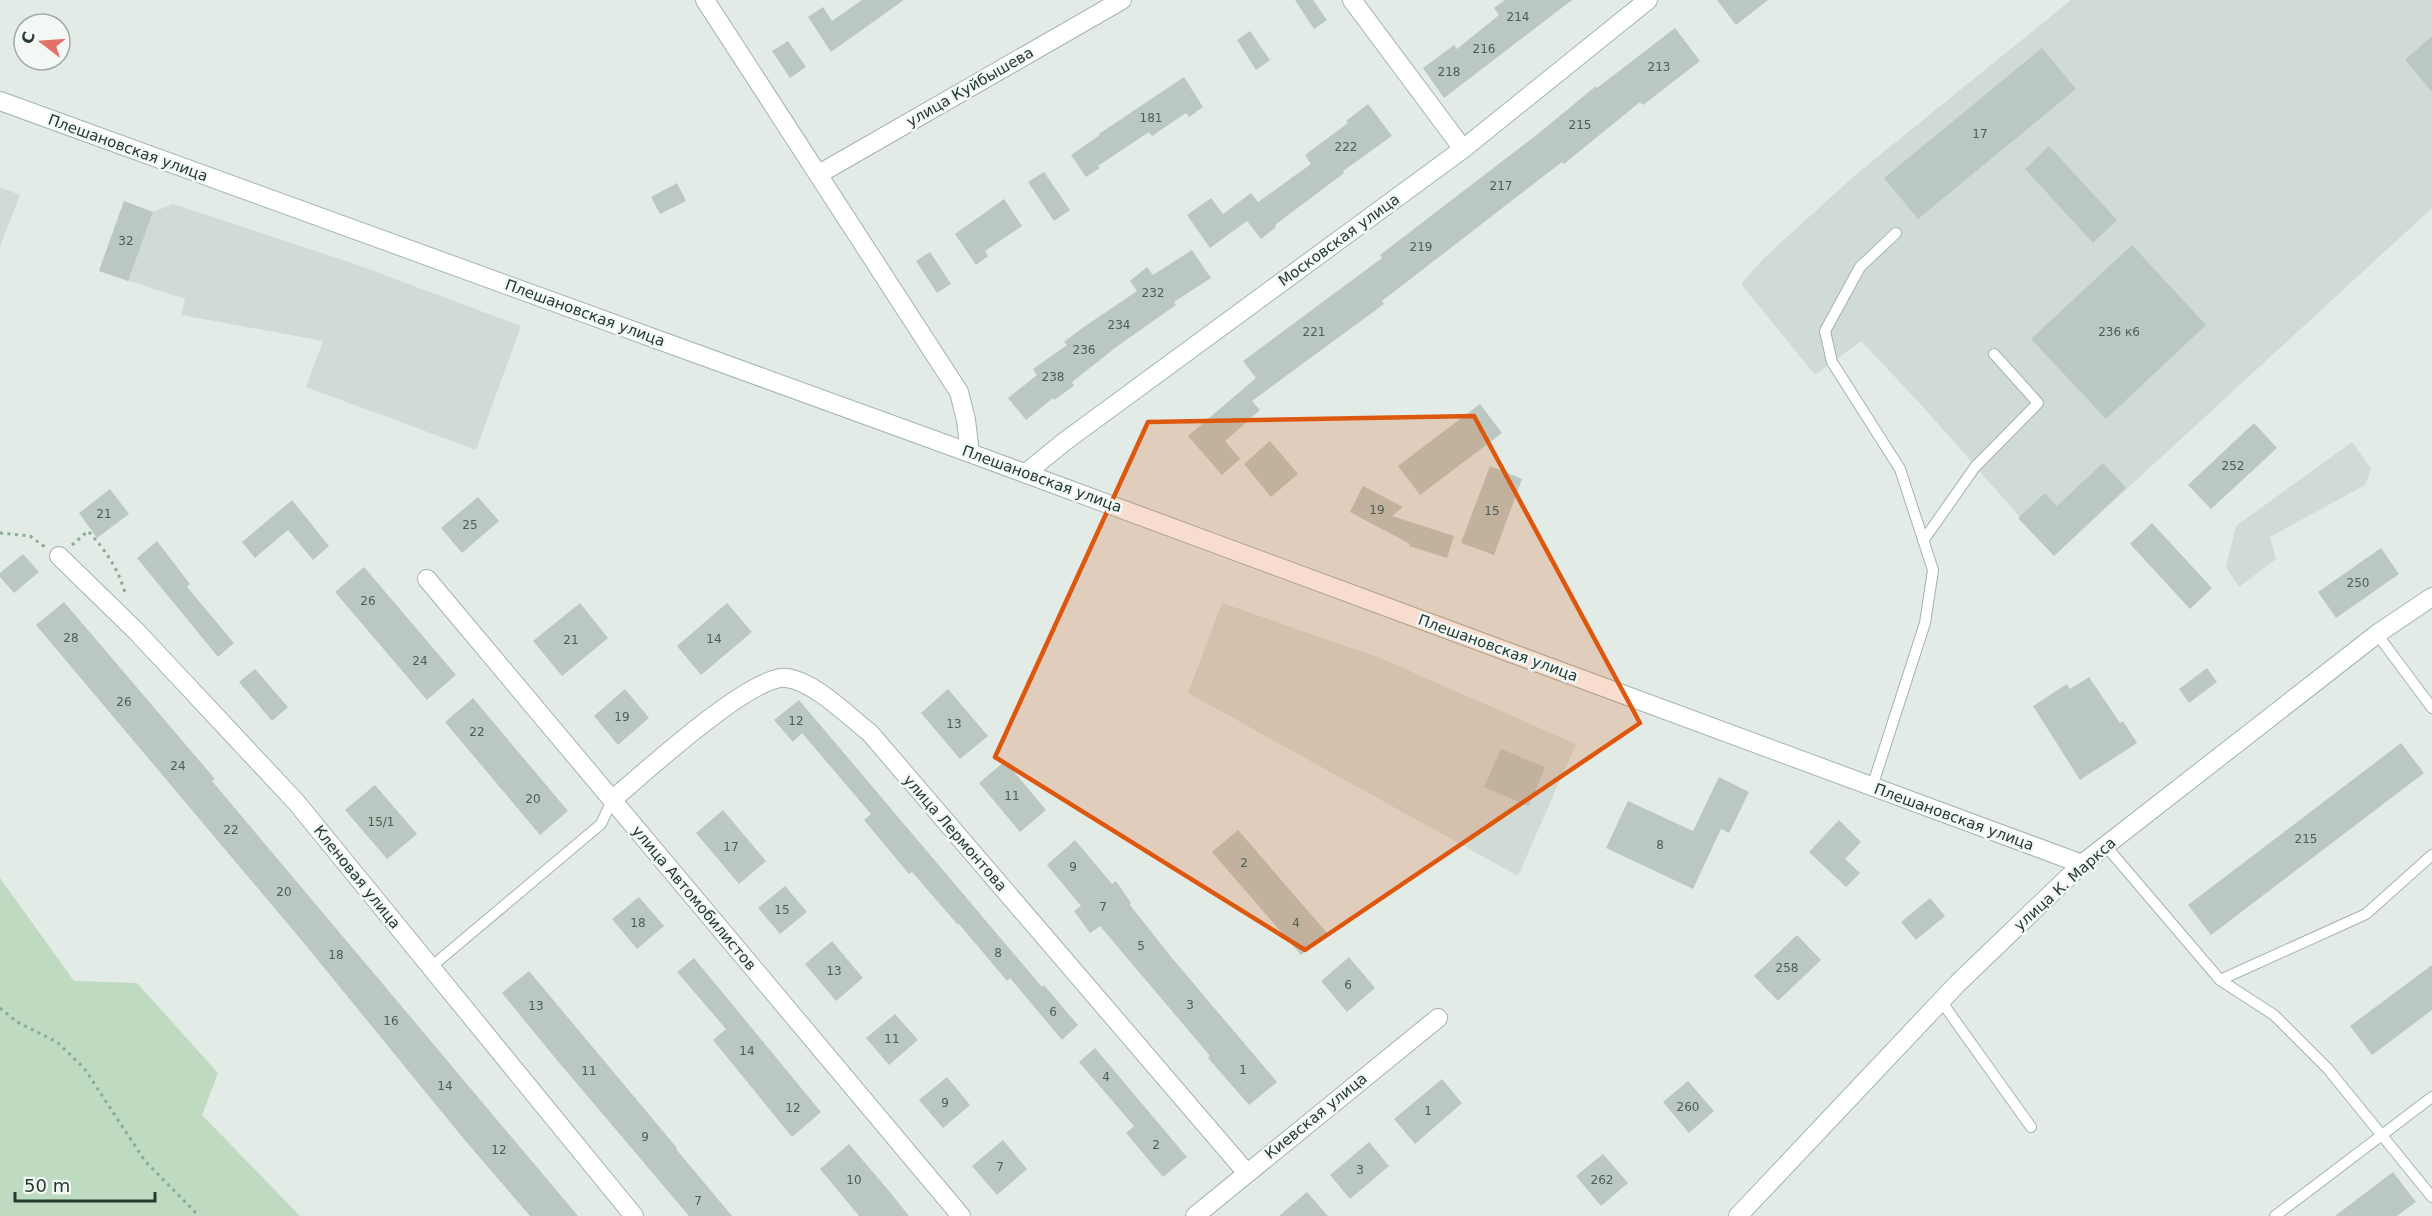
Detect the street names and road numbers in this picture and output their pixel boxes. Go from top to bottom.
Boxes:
street label: улица Куйбышева [903,43,1037,131]
street label: Плешановская улица [46,111,210,185]
street label: Московская улица [1275,190,1403,290]
street label: Плешановская улица [503,276,667,350]
street label: Плешановская улица [960,442,1124,516]
street label: Плешановская улица [1416,611,1580,685]
street label: улица Лермонтова [899,771,1011,895]
street label: Плешановская улица [1872,780,2036,854]
street label: Кленовая улица [310,822,404,932]
street label: улица Автомобилистов [628,822,760,974]
street label: улица К. Маркса [2010,834,2120,934]
street label: Киевская улица [1261,1069,1371,1163]

